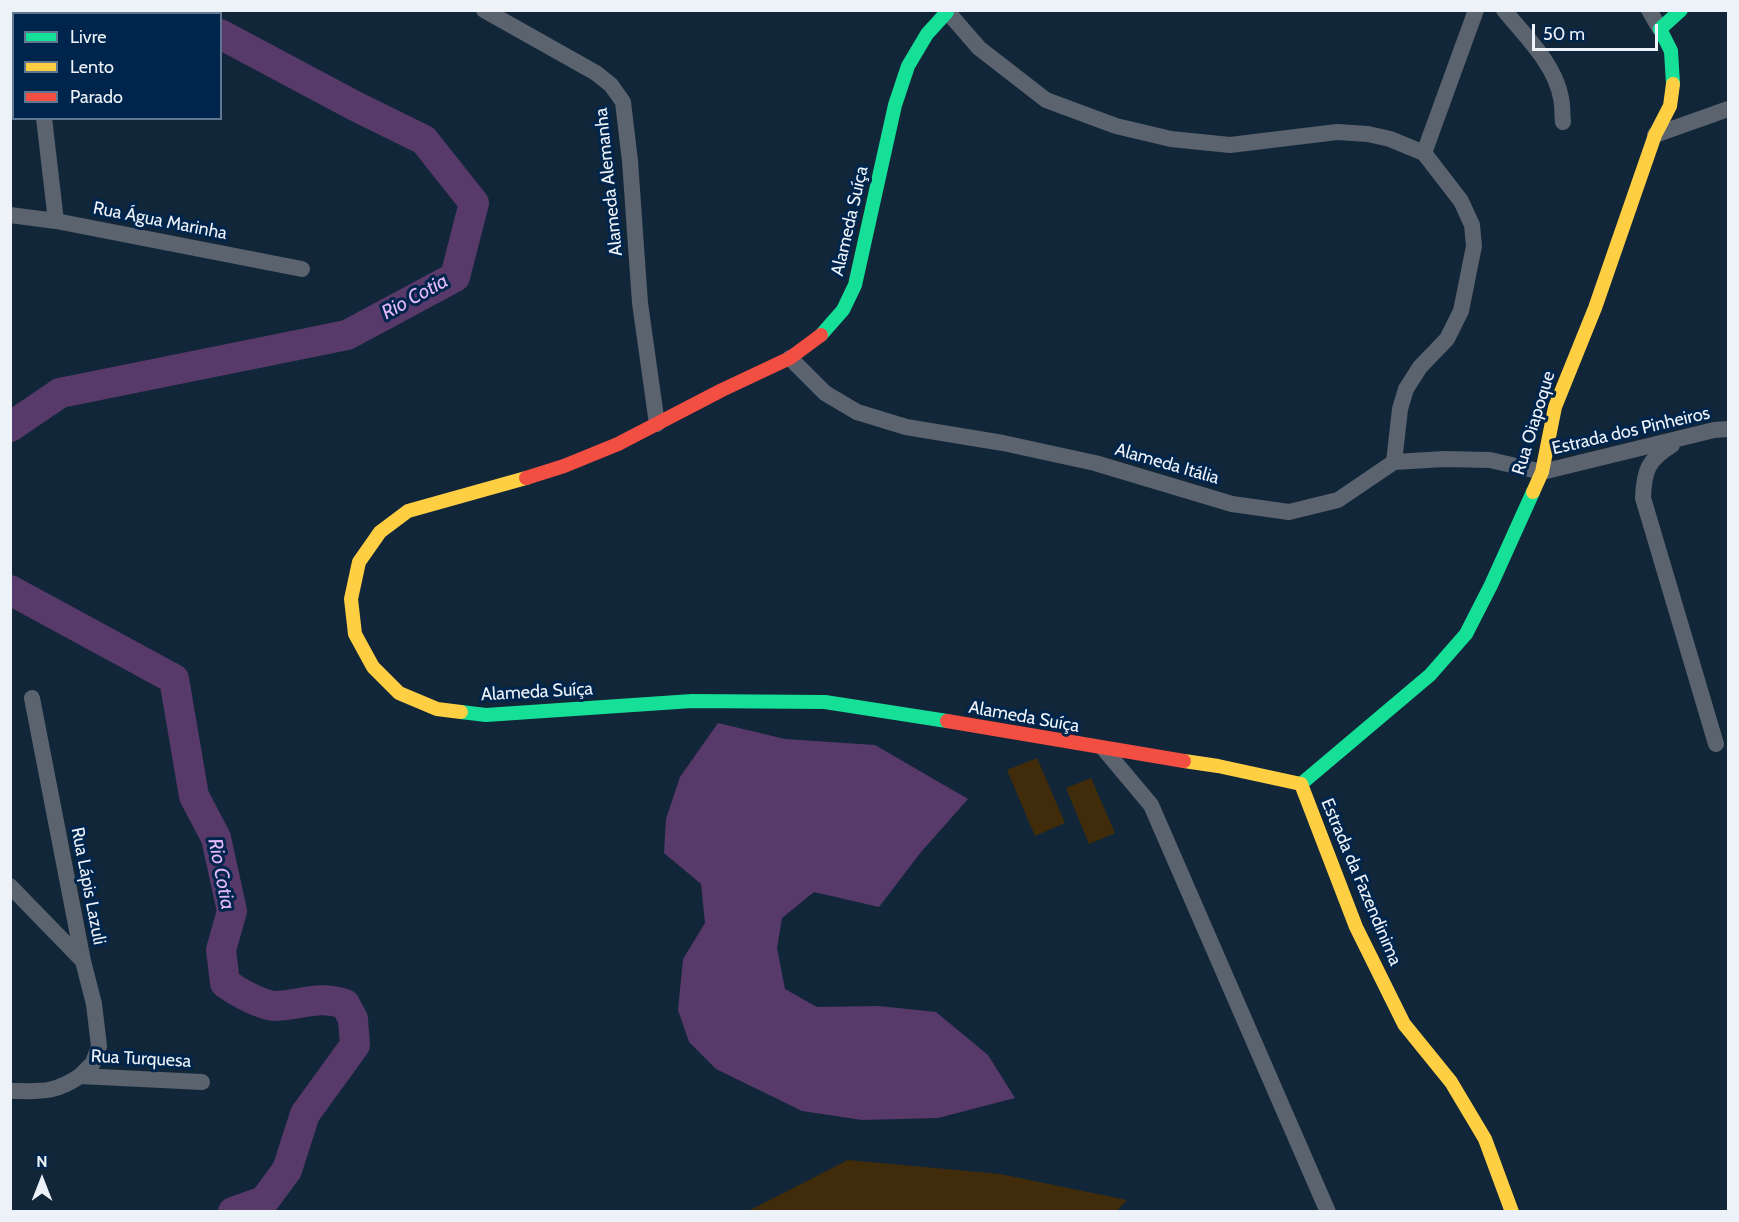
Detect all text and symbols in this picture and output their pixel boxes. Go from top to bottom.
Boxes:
legend [12,12,222,120]
scale bar [1535,12,1661,50]
text: 50 m [1543,23,1585,45]
text: Livre [70,26,106,48]
text: Lento [70,56,114,78]
text: Parado [70,86,123,108]
street label: Alameda Alemanha [590,107,628,257]
street label: Alameda Suíça [827,164,873,278]
street label: Rua Água Marinha [91,197,229,245]
water label: Rio Cotia [378,269,452,325]
street label: Rua Oiapoque [1508,368,1560,478]
street label: Estrada dos Pinheiros [1550,402,1712,460]
street label: Alameda Itália [1112,439,1222,489]
street label: Alameda Suíça [481,678,593,706]
street label: Alameda Suíça [967,697,1081,737]
street label: Estrada da Fazendinima [1316,795,1406,969]
street label: Rua Lápis Lazuli [66,825,110,947]
water label: Rio Cotia [202,836,240,912]
street label: Rua Turquesa [90,1046,192,1072]
north arrow [12,1150,72,1210]
text: N [36,1152,48,1171]

